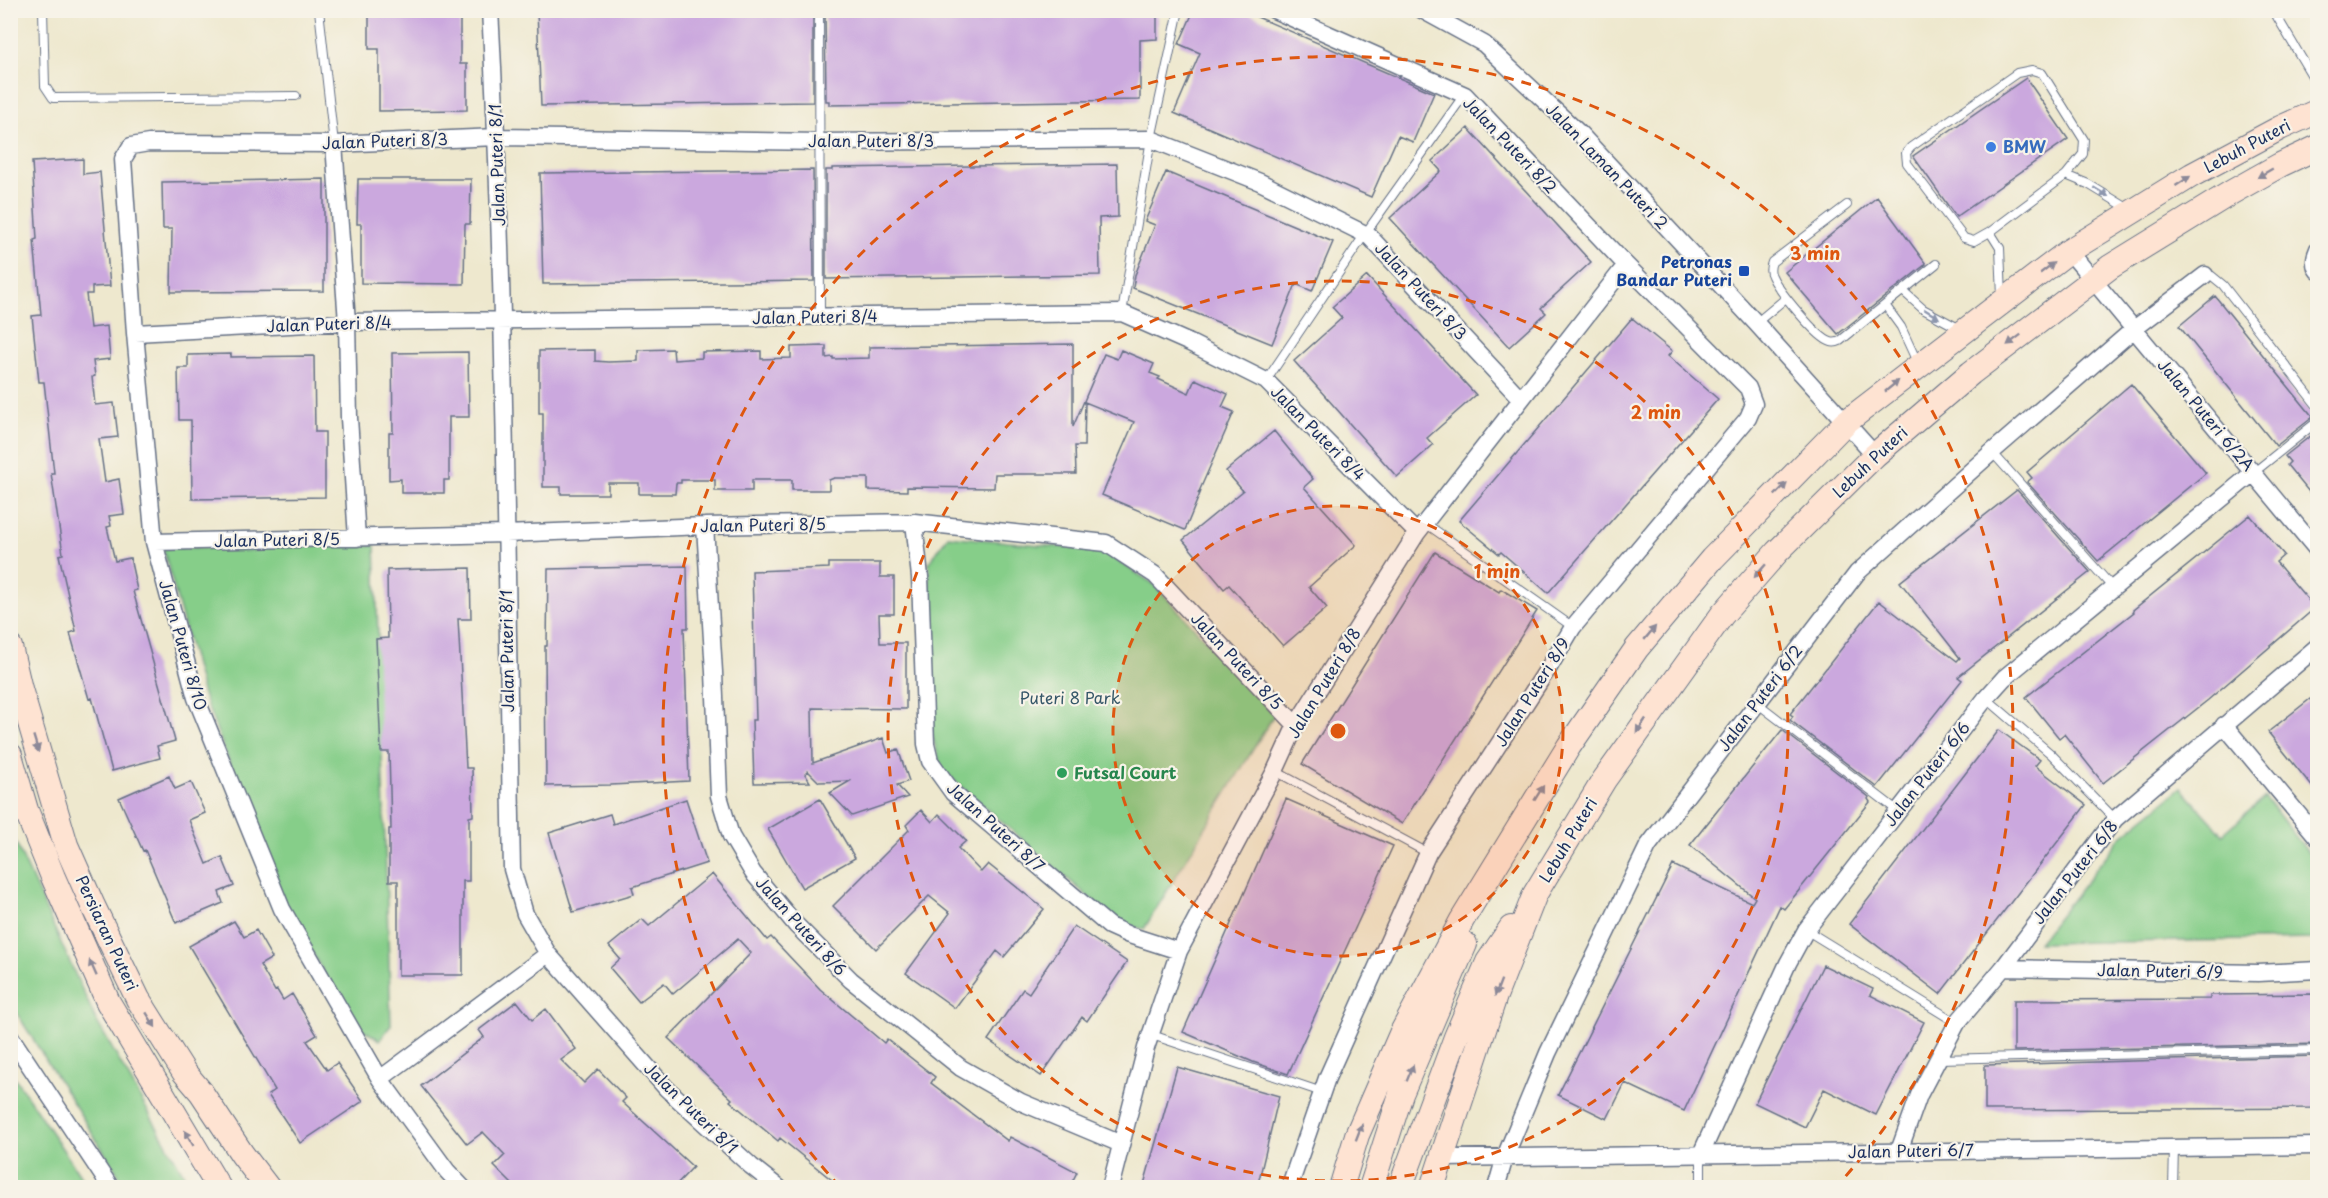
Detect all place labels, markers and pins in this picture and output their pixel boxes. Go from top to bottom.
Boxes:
place label: BMW [2003,134,2046,158]
marker: BMW [1984,140,1998,154]
place label: Petronas Bandar Puteri [1616,249,1732,291]
marker: Petronas Bandar Puteri [1737,264,1751,278]
centre of rings [1328,721,1348,741]
place label: Futsal Court [1074,760,1177,784]
marker: Futsal Court [1055,766,1069,780]

